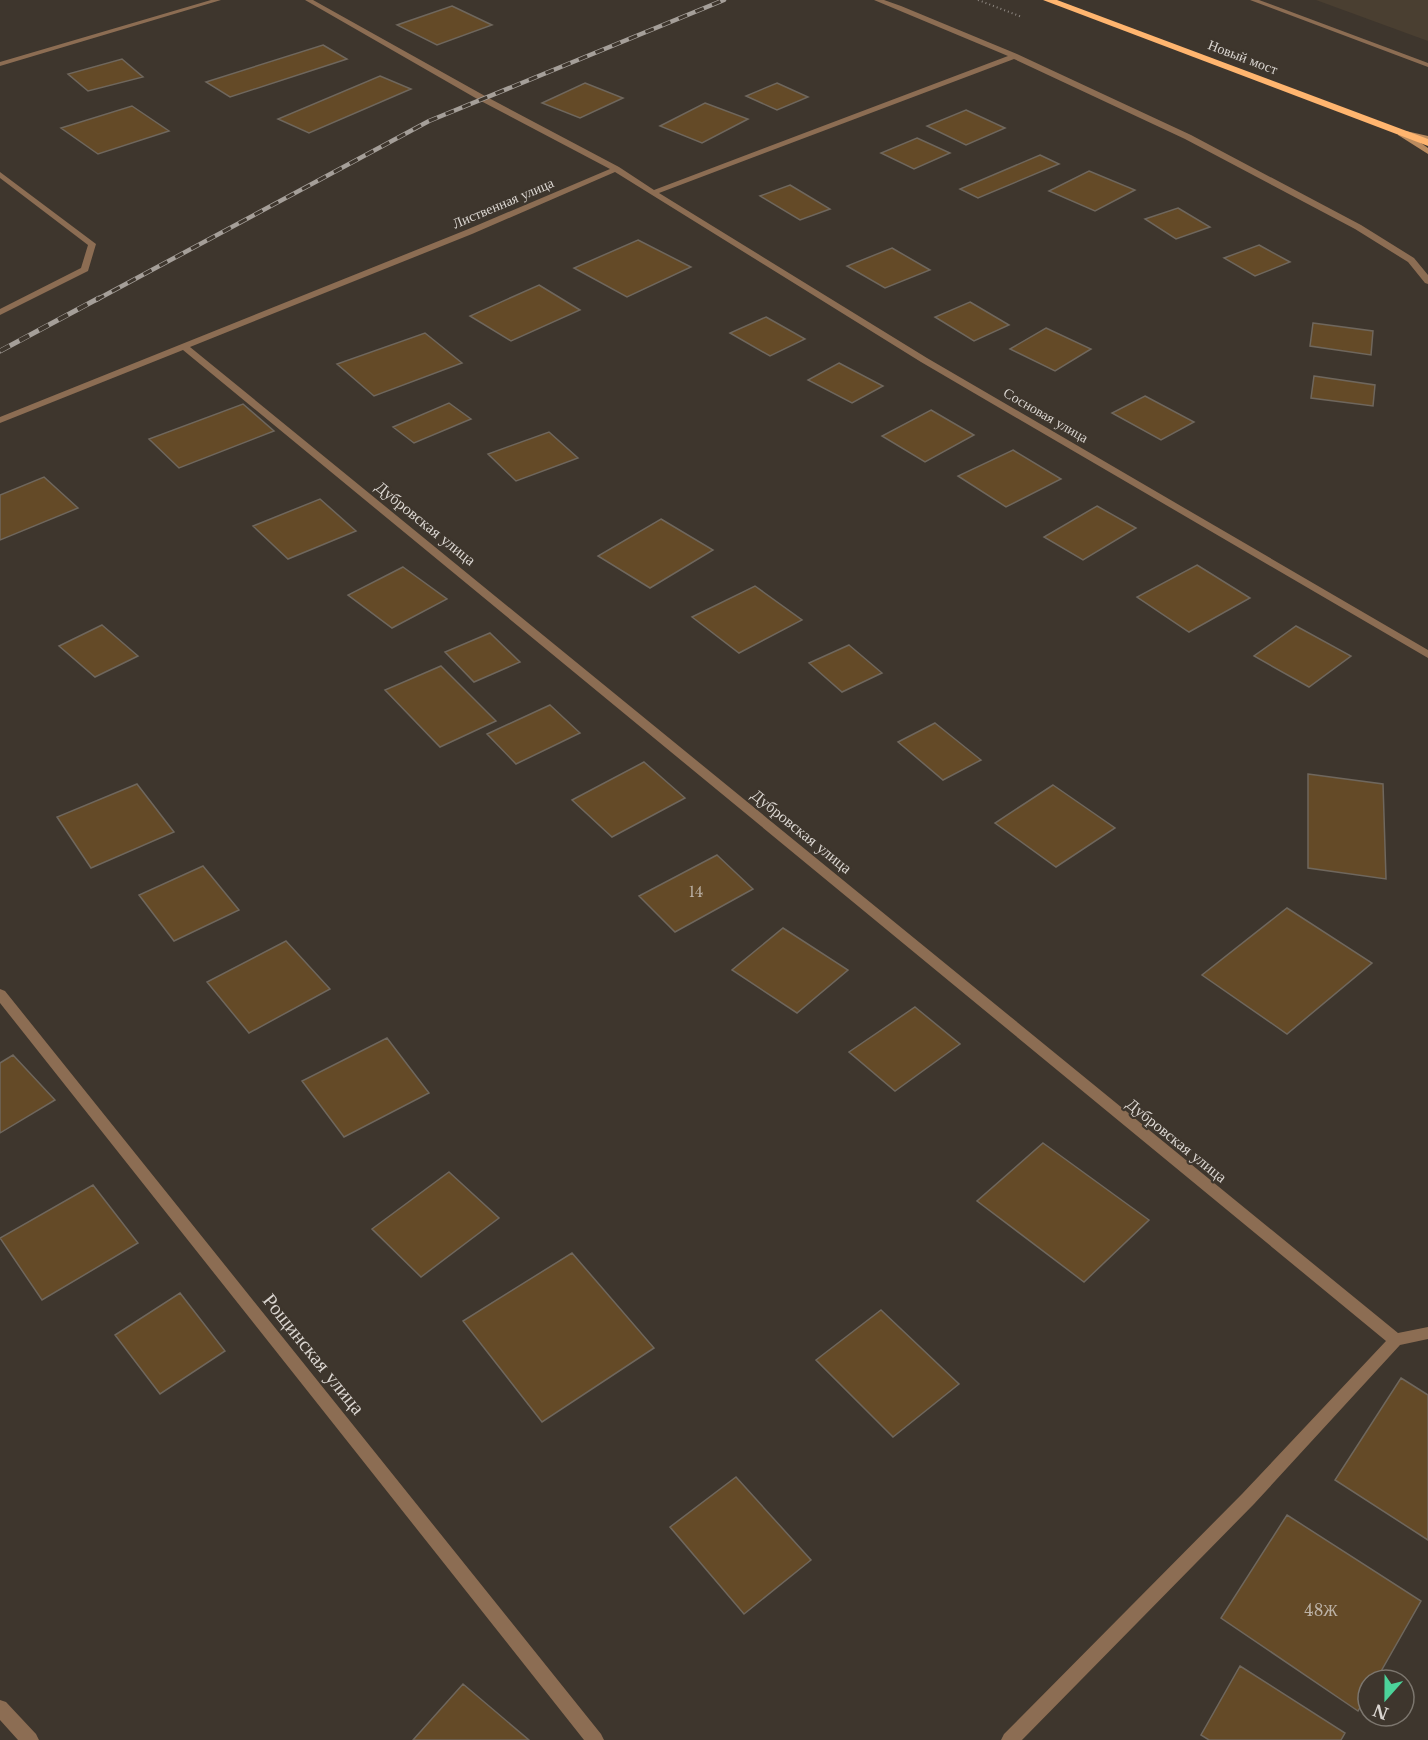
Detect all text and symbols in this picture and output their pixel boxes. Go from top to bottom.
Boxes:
street label: Новый мост [1206,35,1280,79]
street label: Лиственная улица [450,173,557,232]
street label: Сосновая улица [1000,383,1092,447]
street label: Дубровская улица [372,476,480,570]
street label: Дубровская улица [748,784,856,878]
house number: 14 [689,883,703,901]
street label: Дубровская улица [1123,1093,1231,1187]
street label: Рощинская улица [258,1289,370,1420]
house number: 48Ж [1304,1600,1338,1620]
north arrow [1356,1668,1416,1728]
text: N [1370,1700,1391,1724]

